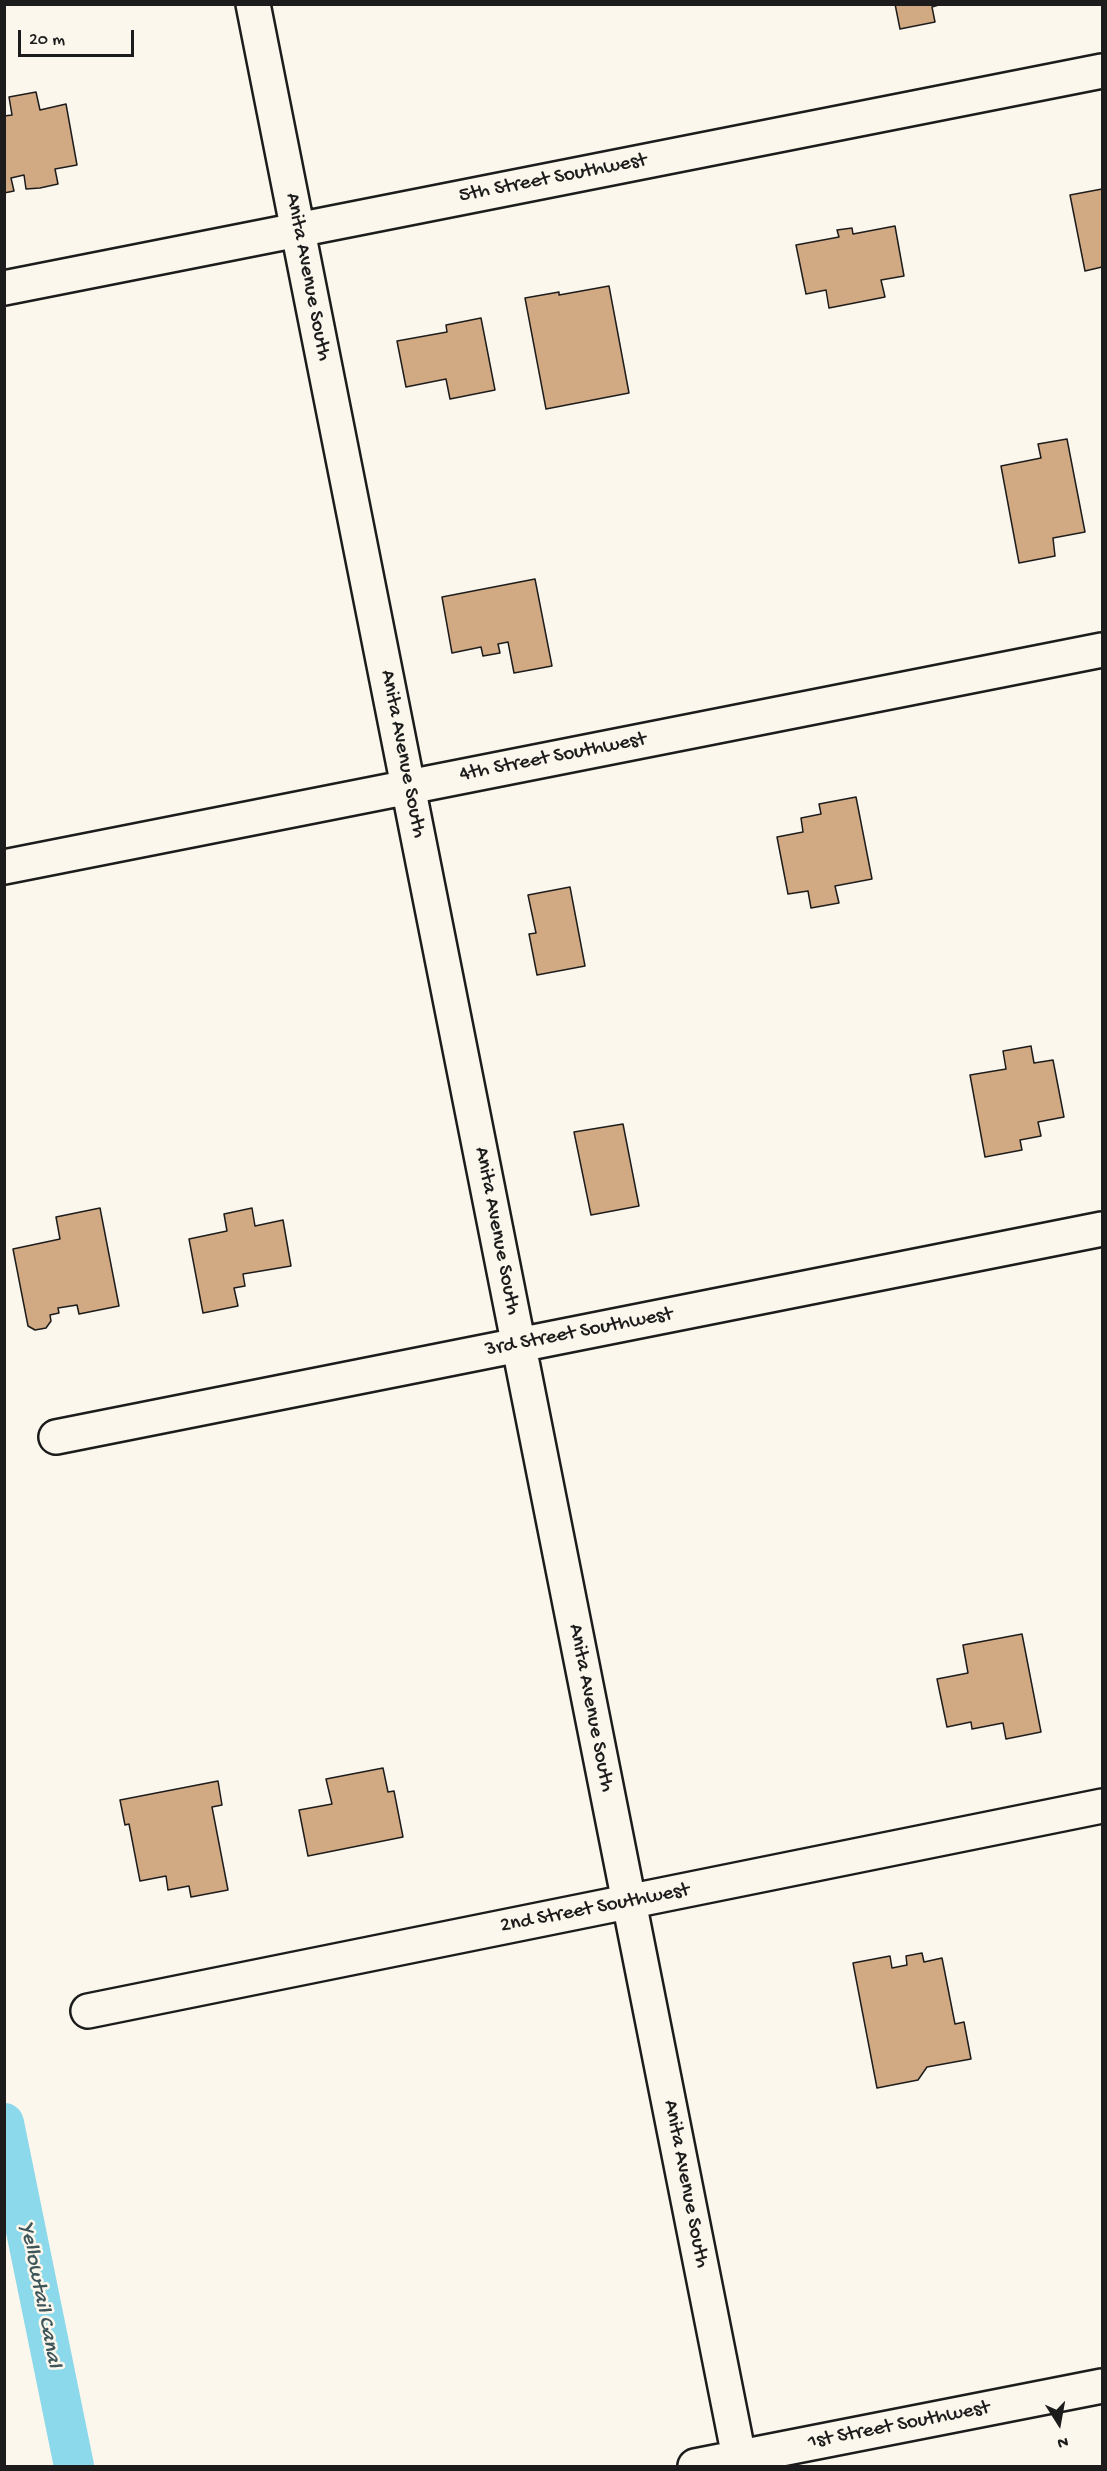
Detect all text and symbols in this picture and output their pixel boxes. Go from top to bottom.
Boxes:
scale bar [21,18,136,56]
text: 20 m [29,30,65,51]
street label: 5th Street Southwest [457,148,649,210]
street label: Anita Avenue South [278,191,336,363]
street label: Anita Avenue South [373,668,431,840]
street label: 4th Street Southwest [458,728,648,788]
street label: Anita Avenue South [467,1145,525,1317]
street label: 3rd Street Southwest [483,1302,675,1364]
street label: Anita Avenue South [561,1622,619,1794]
street label: 2nd Street Southwest [498,1878,692,1940]
street label: Anita Avenue South [656,2098,714,2270]
water label: Yellowtail Canal [12,2220,66,2370]
north arrow [1029,2393,1089,2453]
street label: 1st Street Southwest [806,2396,992,2456]
text: N [1056,2431,1069,2451]

